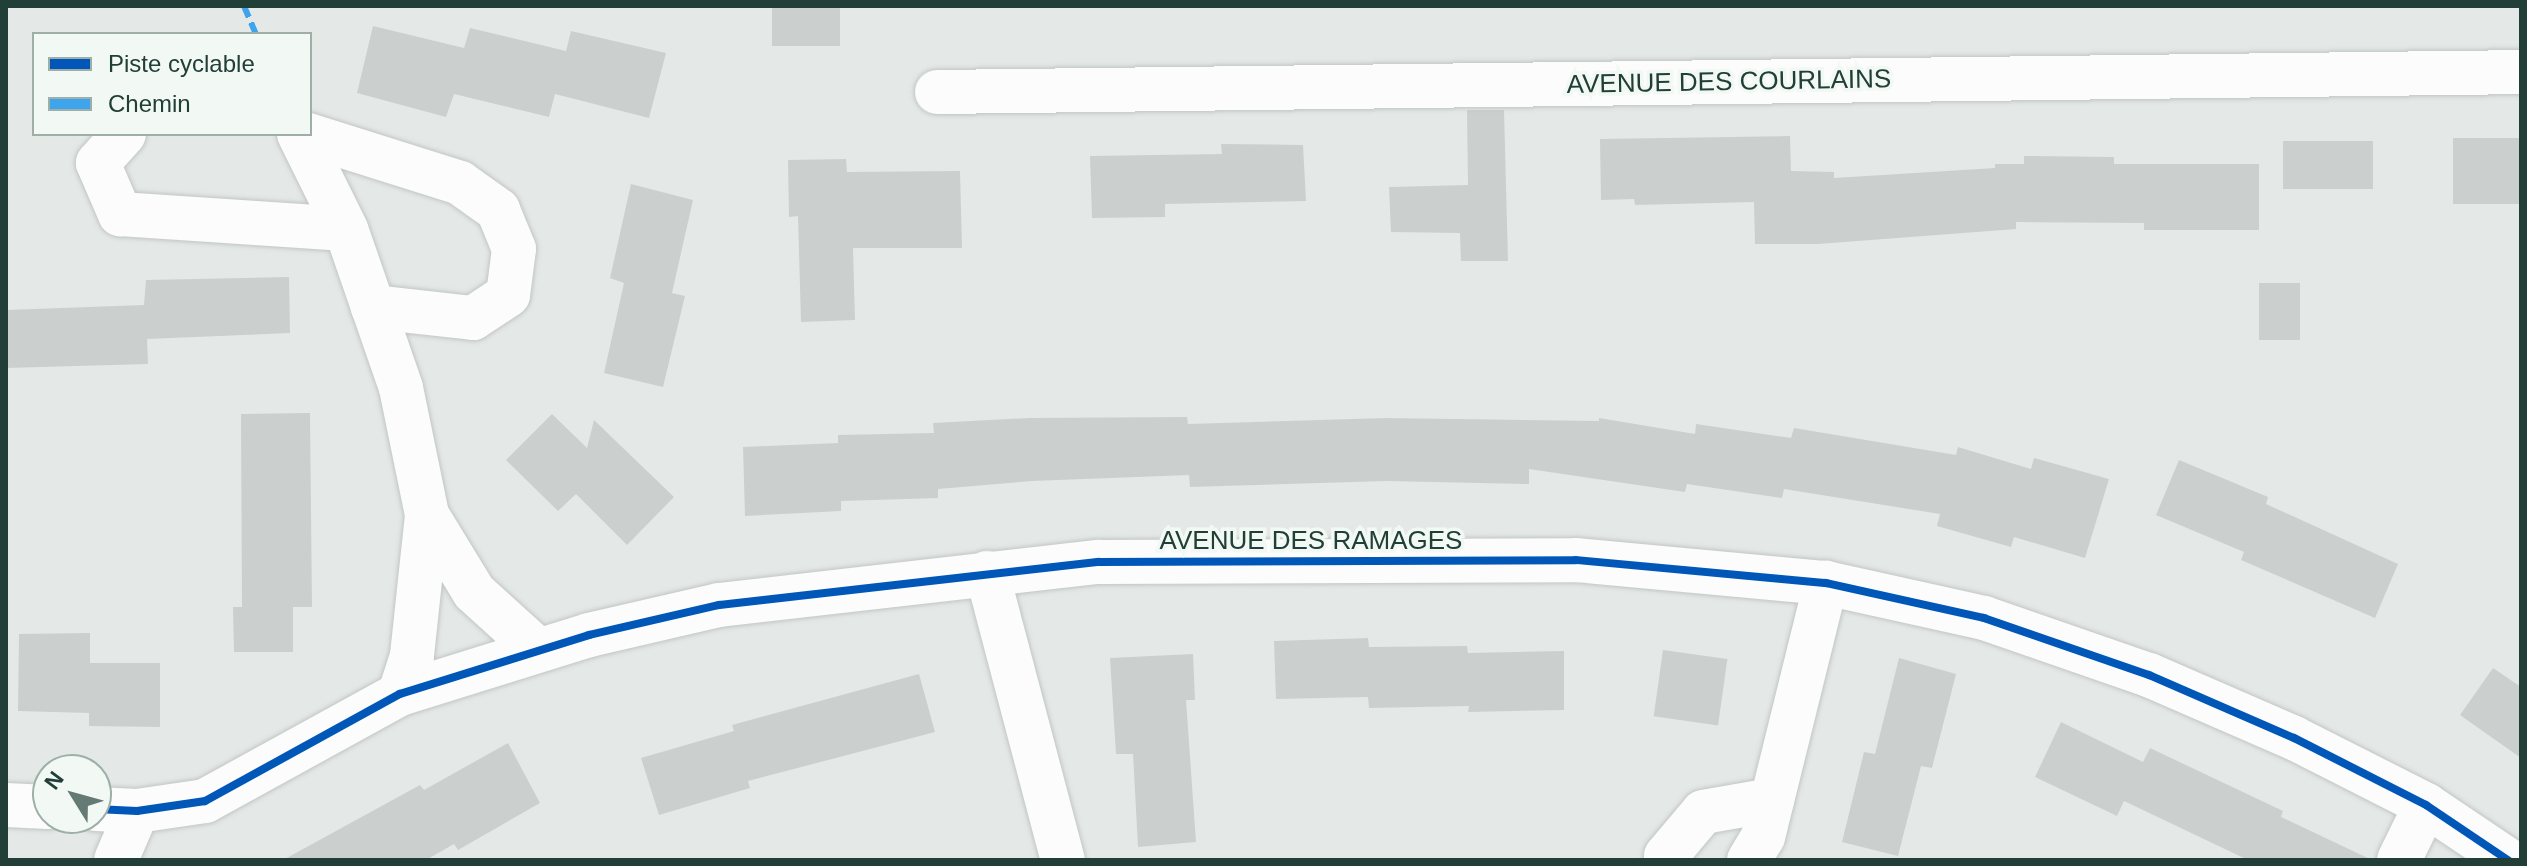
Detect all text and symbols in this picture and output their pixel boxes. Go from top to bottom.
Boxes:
legend [32,32,312,136]
text: Piste cyclable [108,50,255,77]
street label: AVENUE DES COURLAINS [1566,64,1892,100]
text: Chemin [108,90,191,117]
street label: AVENUE DES RAMAGES [1160,525,1462,557]
north arrow [32,754,112,834]
text: N [39,767,69,794]

